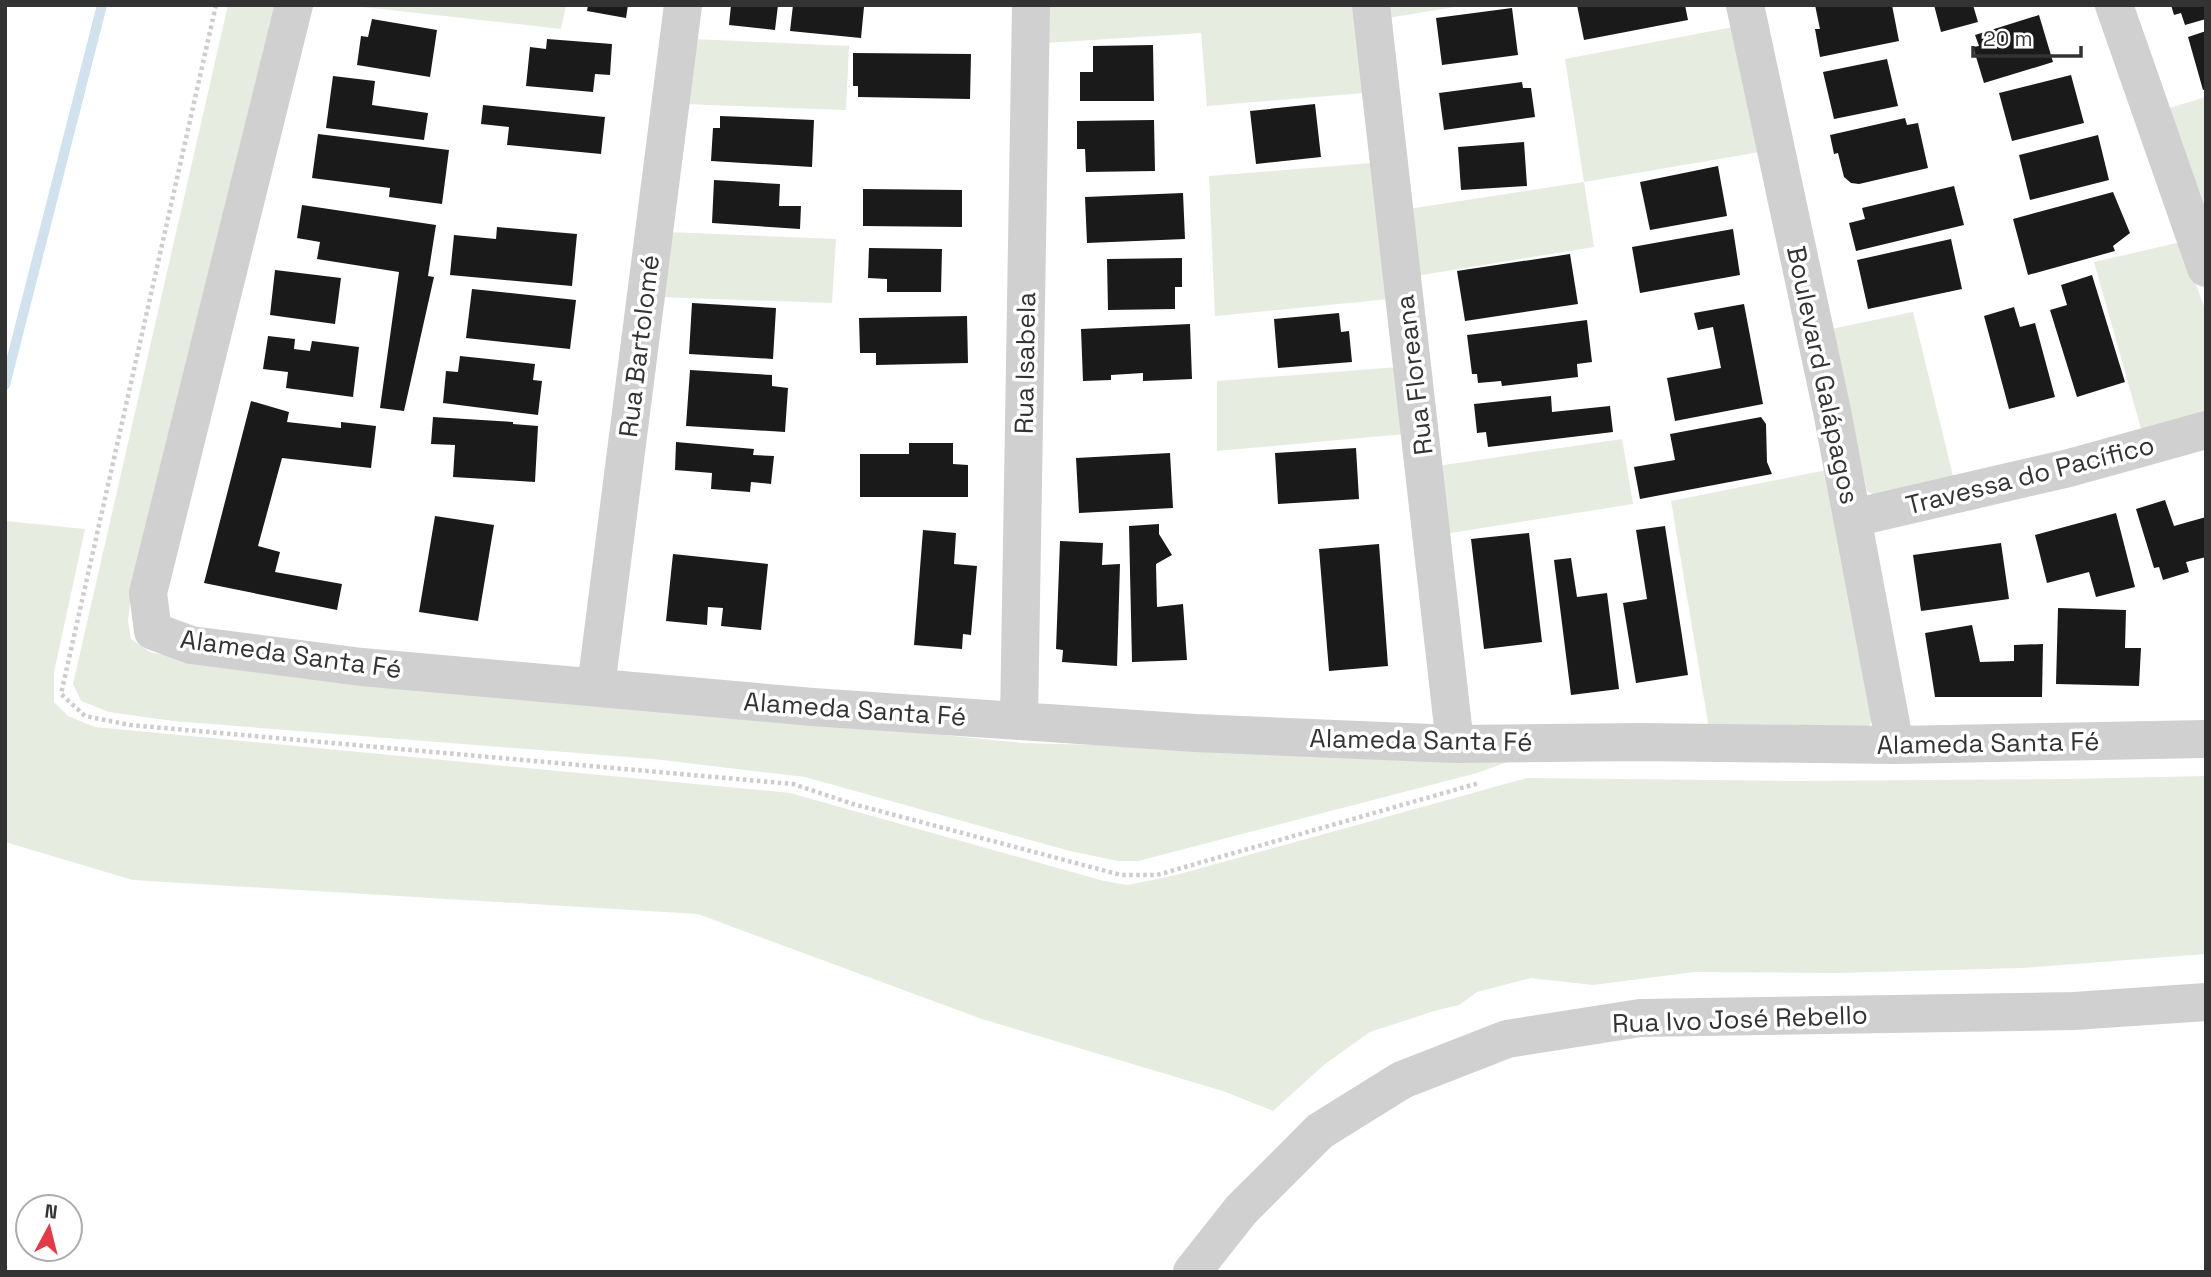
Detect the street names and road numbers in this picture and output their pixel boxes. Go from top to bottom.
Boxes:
street label: Boulevard Galápagos [1779,243,1867,507]
street label: Rua Bartolomé [611,253,667,439]
street label: Rua Isabela [1007,292,1043,434]
street label: Rua Floreana [1387,293,1441,457]
street label: Travessa do Pacífico [1902,428,2158,522]
street label: Alameda Santa Fé [178,622,404,686]
street label: Alameda Santa Fé [743,684,967,734]
street label: Alameda Santa Fé [1309,721,1533,759]
street label: Alameda Santa Fé [1876,724,2100,762]
street label: Rua Ivo José Rebello [1612,998,1868,1040]

